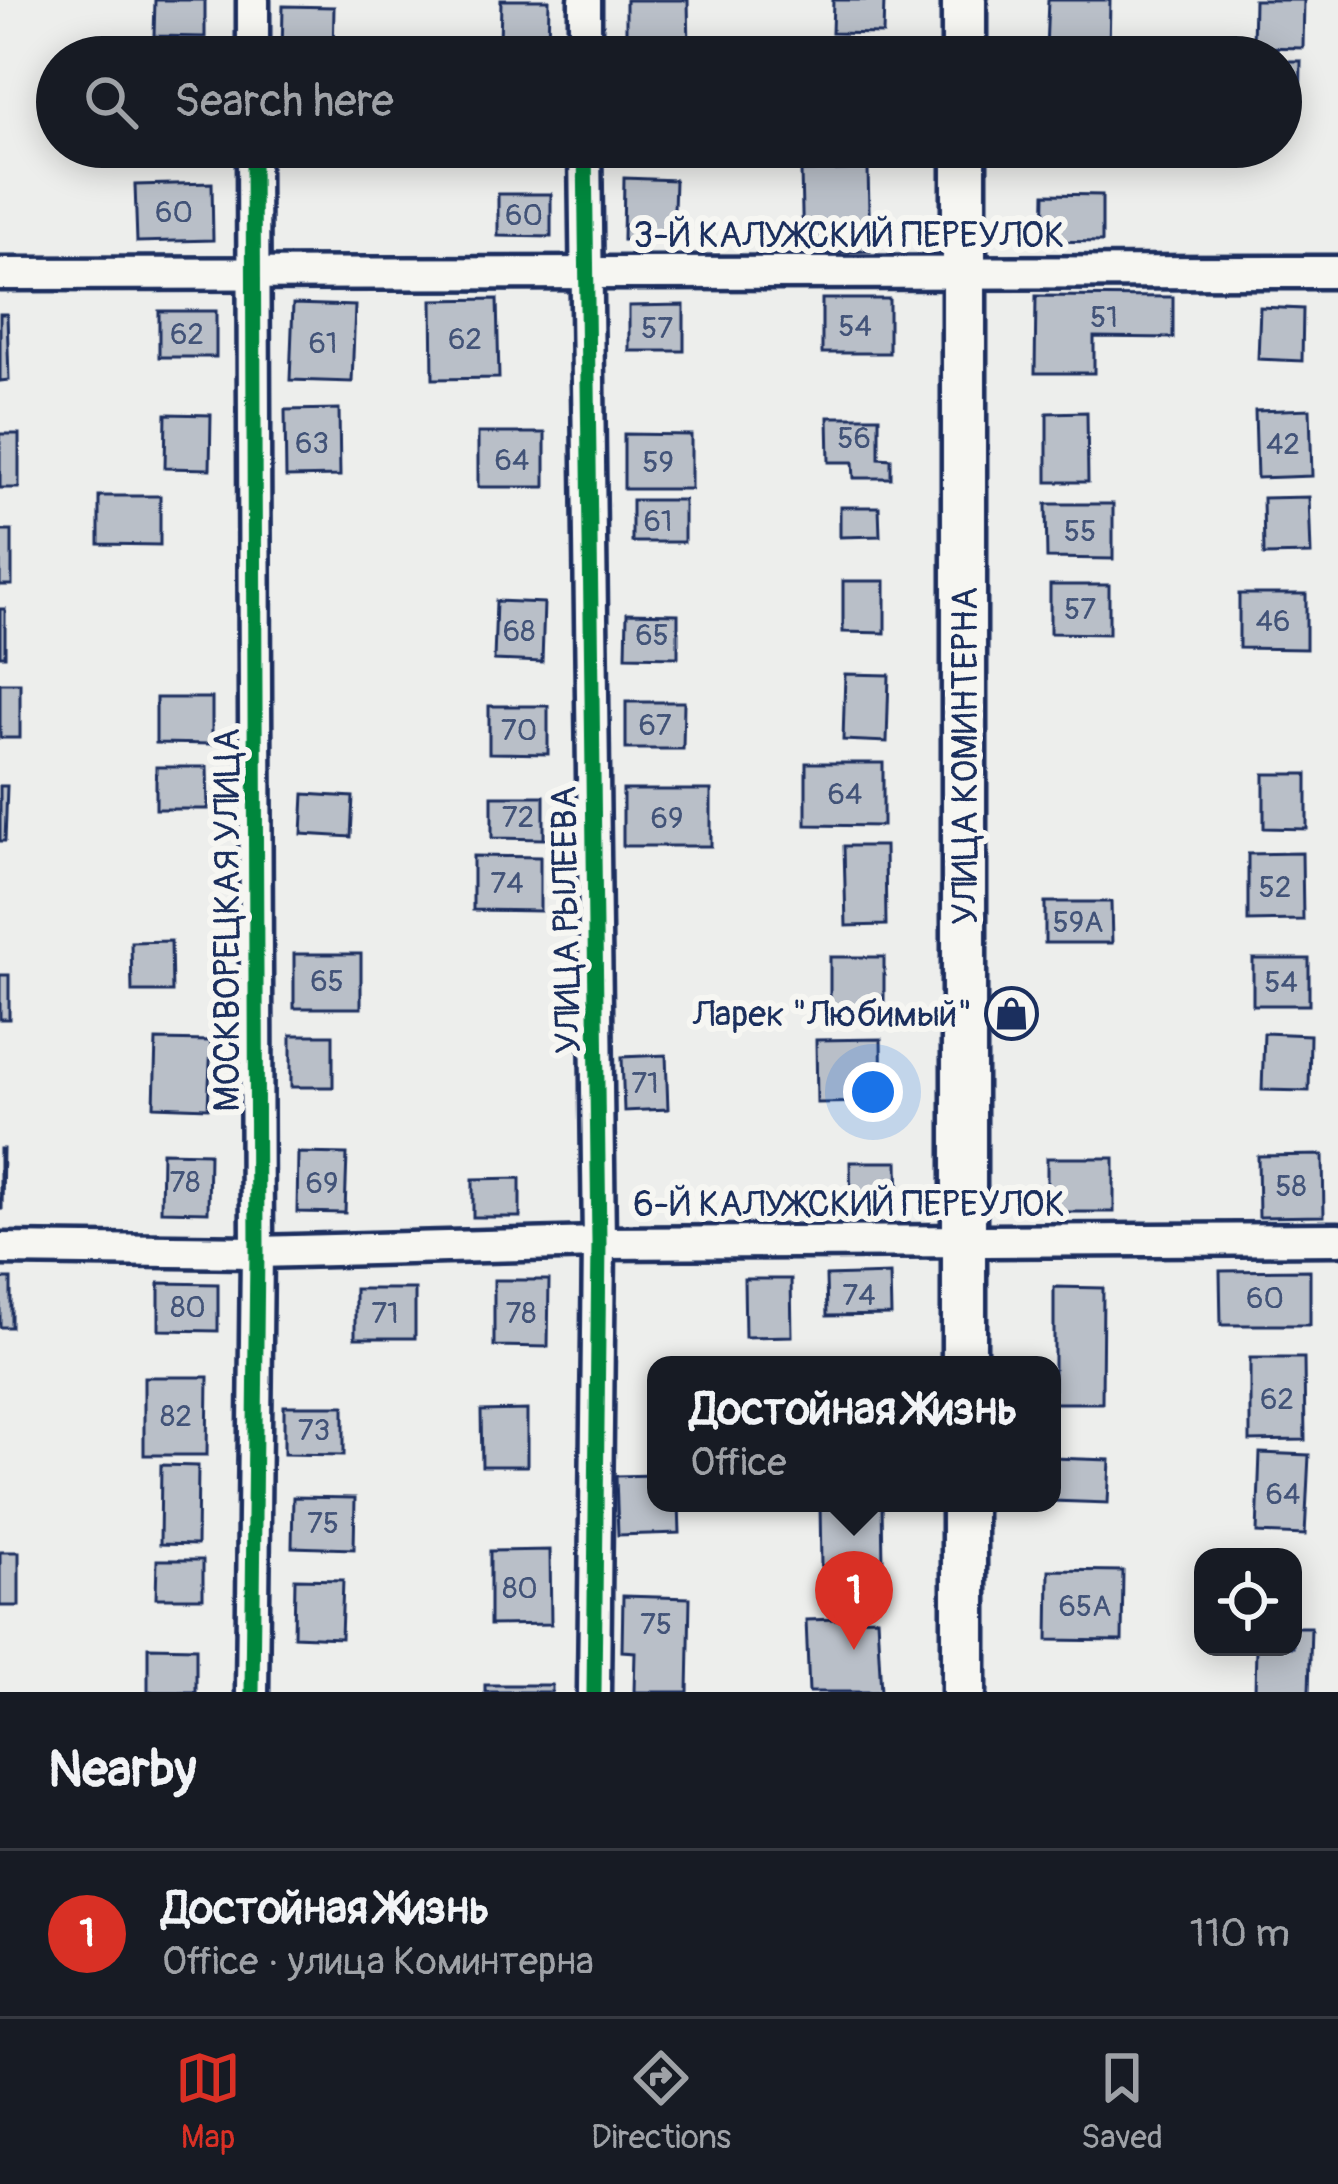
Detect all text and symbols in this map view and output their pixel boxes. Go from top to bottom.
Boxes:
search box [36,36,1302,168]
icon: search [78,69,144,135]
text: Search here [174,74,394,130]
house number: 60 [155,194,193,231]
house number: 60 [505,197,543,234]
street label: 3-Й КАЛУЖСКИЙ ПЕРЕУЛОК [633,213,1065,258]
house number: 51 [1090,299,1118,336]
house number: 54 [838,308,872,345]
house number: 57 [641,310,673,347]
house number: 62 [170,316,204,353]
house number: 62 [448,321,482,358]
house number: 61 [308,325,338,362]
house number: 56 [837,420,871,457]
house number: 63 [295,425,329,462]
house number: 42 [1266,426,1300,463]
house number: 64 [495,442,529,479]
house number: 59 [642,444,674,481]
house number: 61 [643,503,673,540]
house number: 55 [1064,513,1096,550]
street label: УЛИЦА КОМИНТЕРНА [943,587,988,925]
house number: 57 [1064,591,1096,628]
house number: 46 [1256,603,1290,640]
house number: 68 [503,613,535,650]
house number: 65 [635,617,669,654]
house number: 67 [638,707,672,744]
house number: 70 [501,712,537,749]
street label: МОСКВОРЕЦКАЯ УЛИЦА [205,728,250,1112]
house number: 64 [828,776,862,813]
street label: УЛИЦА РЫЛЕЕВА [542,786,591,1054]
house number: 72 [502,799,534,836]
house number: 69 [651,800,683,837]
house number: 74 [490,865,524,902]
house number: 52 [1258,869,1292,906]
house number: 59А [1052,904,1104,941]
house number: 65 [310,963,344,1000]
house number: 54 [1264,964,1298,1001]
shop icon: Ларек "Любимый" [983,985,1039,1041]
place label: Ларек "Любимый" [692,992,972,1037]
your location [843,1062,903,1122]
house number: 71 [631,1065,659,1102]
house number: 78 [170,1164,201,1201]
house number: 69 [306,1165,338,1202]
house number: 58 [1275,1168,1307,1205]
street label: 6-Й КАЛУЖСКИЙ ПЕРЕУЛОК [633,1182,1065,1227]
house number: 74 [842,1277,876,1314]
house number: 60 [1246,1280,1284,1317]
house number: 80 [170,1289,206,1326]
house number: 71 [371,1295,399,1332]
house number: 78 [506,1295,537,1332]
popup [647,1356,1061,1512]
house number: 62 [1260,1381,1294,1418]
text: Достойная Жизнь [690,1382,1018,1438]
house number: 82 [160,1398,192,1435]
house number: 73 [298,1412,330,1449]
text: Office [690,1438,786,1487]
house number: 64 [1266,1476,1300,1513]
house number: 75 [307,1505,339,1542]
map controls [1194,1548,1302,1656]
button: locate [1194,1548,1302,1656]
pin: 1 [815,1551,893,1650]
house number: 80 [502,1570,538,1607]
house number: 65А [1058,1588,1112,1625]
house number: 75 [640,1606,672,1643]
text: Nearby [48,1738,196,1802]
text: Достойная Жизнь [162,1881,490,1937]
text: 1 [79,1909,95,1958]
text: 110 m [1190,1909,1290,1958]
text: Office · улица Коминтерна [162,1937,594,1986]
tab: Map [175,2045,241,2158]
tab: Directions [591,2045,731,2158]
tab: Saved [1081,2045,1163,2158]

